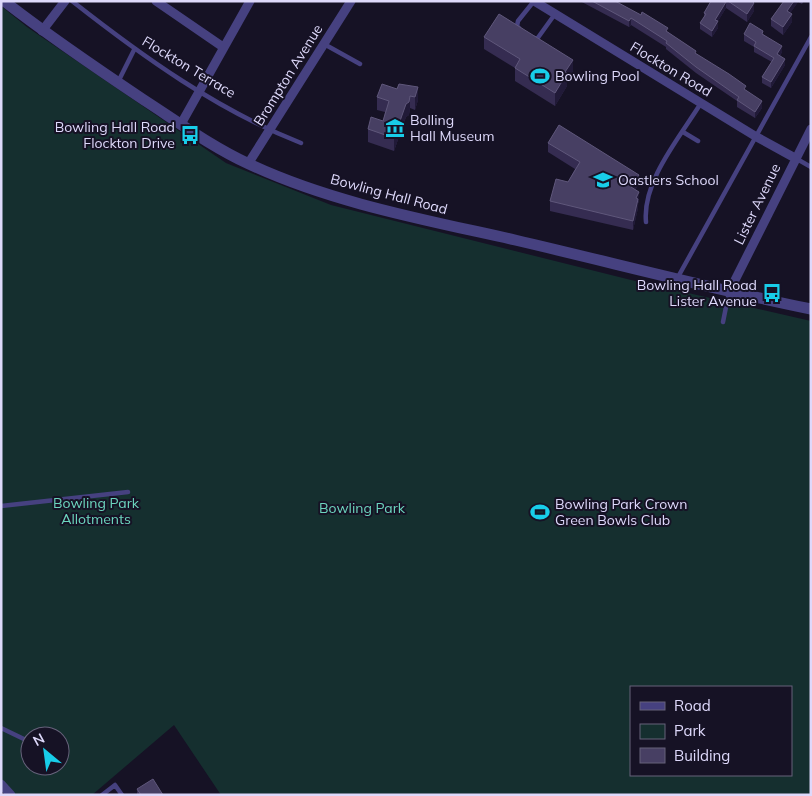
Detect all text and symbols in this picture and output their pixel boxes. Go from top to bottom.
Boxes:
street label: Brompton Avenue [249,21,327,129]
street label: Flockton Terrace [139,32,239,102]
street label: Flockton Road [627,38,715,100]
sports icon: Bowling Pool [529,65,551,87]
place label: Bowling Pool [555,67,640,85]
place label: Bolling Hall Museum [410,111,494,145]
museum icon: Bolling Hall Museum [384,117,406,139]
place label: Bowling Hall Road Flockton Drive [55,118,175,152]
bus stop icon: Bowling Hall Road Flockton Drive [179,124,201,146]
street label: Lister Avenue [730,161,784,247]
school or university icon: Oastlers School [592,169,614,191]
street label: Bowling Hall Road [329,170,449,218]
place label: Oastlers School [618,171,719,189]
place label: Bowling Hall Road Lister Avenue [637,276,757,310]
bus stop icon: Bowling Hall Road Lister Avenue [761,282,783,304]
park label: Bowling Park Allotments [53,494,140,528]
place label: Bowling Park Crown Green Bowls Club [555,495,688,529]
park label: Bowling Park [319,499,406,517]
sports icon: Bowling Park Crown Green Bowls Club [529,501,551,523]
legend [630,686,792,776]
text: Road [674,696,711,715]
text: Park [674,721,706,740]
north arrow [20,726,70,776]
text: N [30,729,48,750]
text: Building [674,746,730,765]

